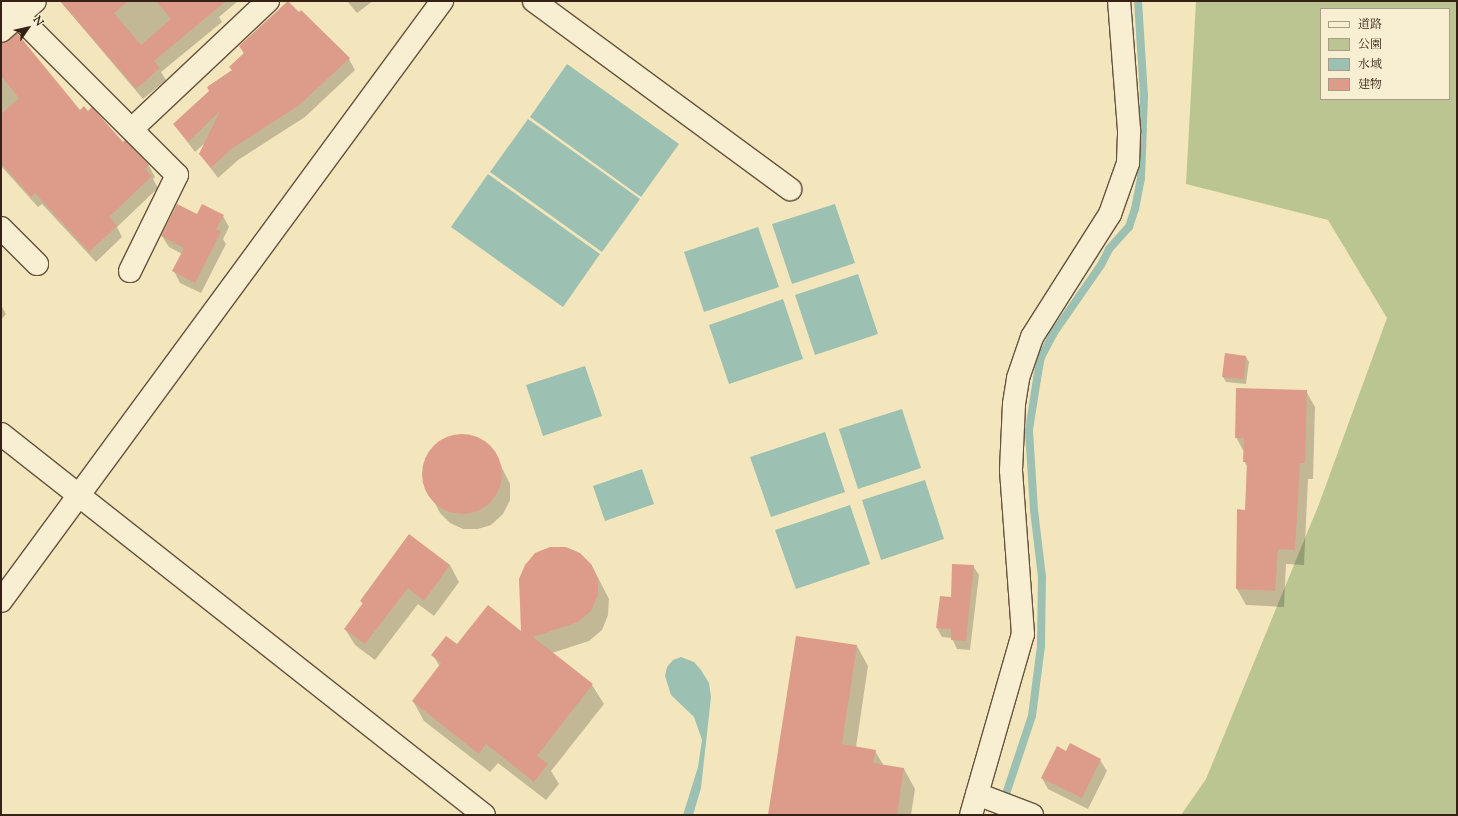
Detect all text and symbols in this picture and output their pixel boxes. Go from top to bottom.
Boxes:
north arrow [8,8,48,48]
legend [1320,8,1450,100]
text: N [29,13,47,29]
text: 道路 [1358,16,1382,34]
text: 公園 [1358,36,1382,54]
text: 水域 [1358,56,1382,74]
text: 建物 [1358,76,1382,94]

